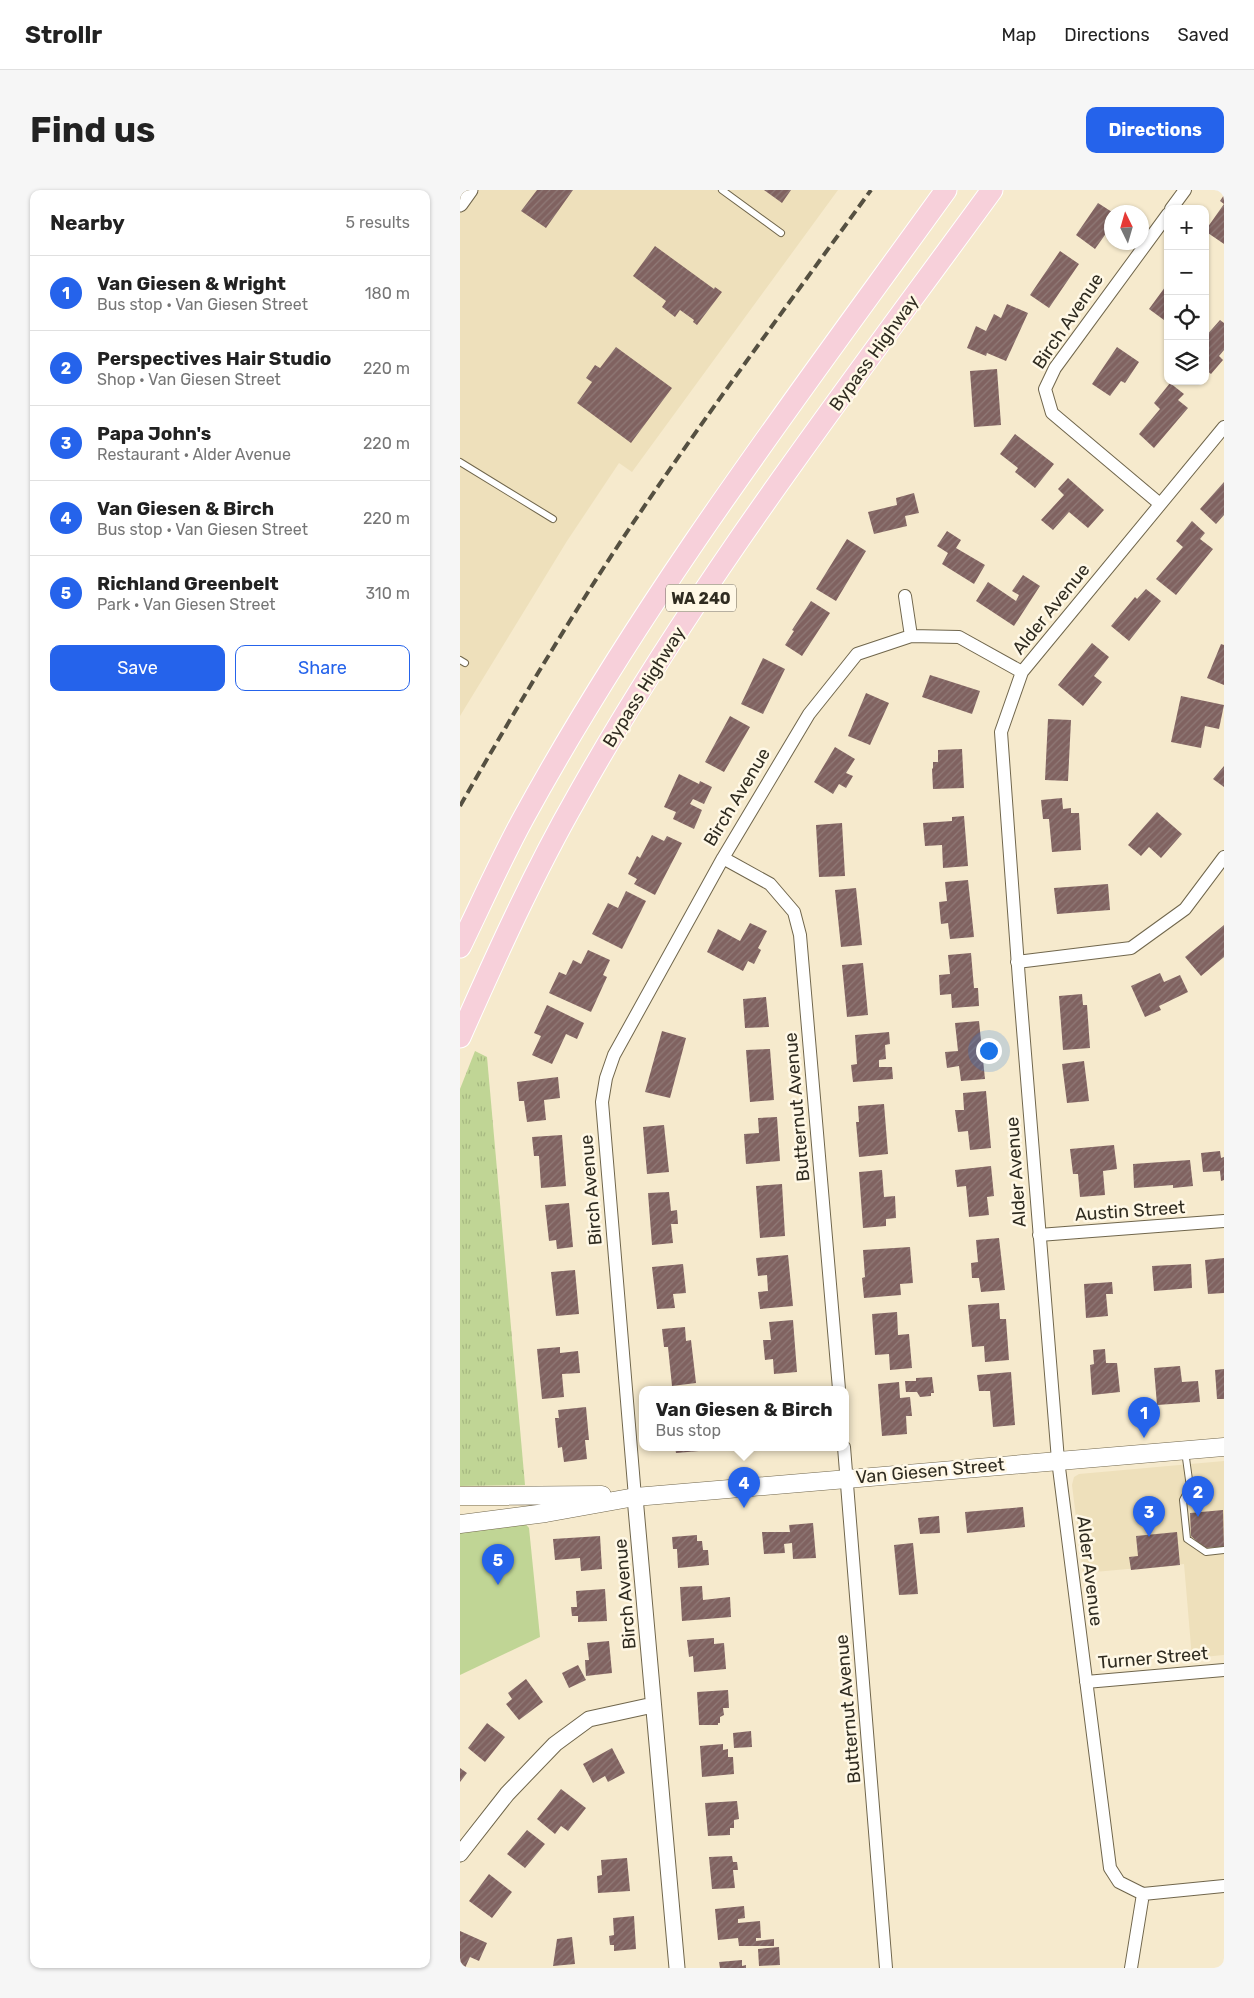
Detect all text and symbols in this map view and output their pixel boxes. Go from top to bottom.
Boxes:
text: Strollr [25,21,102,49]
text: Map [1001,24,1036,46]
text: Directions [1064,24,1150,46]
text: Saved [1178,24,1229,46]
button: Directions [1086,107,1224,153]
text: Find us [30,109,155,151]
north arrow [1104,205,1149,250]
map controls [1164,205,1209,385]
button: + [1164,205,1209,250]
text: Nearby [50,210,125,235]
text: 5 results [346,213,410,232]
button: − [1164,250,1209,295]
street label: Birch Avenue [1028,269,1108,373]
text: Van Giesen & Wright [97,272,286,295]
text: 1 [62,284,70,303]
text: 180 m [365,284,410,303]
street label: Bypass Highway [825,291,923,415]
text: Bus stop · Van Giesen Street [97,295,308,314]
button: locate [1164,295,1209,340]
button: layers [1164,340,1209,385]
text: Perspectives Hair Studio [97,347,331,370]
text: 2 [61,359,71,378]
text: 220 m [363,359,410,378]
text: Shop · Van Giesen Street [97,370,281,389]
text: Papa John's [97,422,211,445]
text: 3 [61,434,71,453]
text: 220 m [363,434,410,453]
text: Restaurant · Alder Avenue [97,445,291,464]
text: Van Giesen & Birch [97,497,274,520]
text: 4 [61,509,71,528]
text: 220 m [363,509,410,528]
text: Bus stop · Van Giesen Street [97,520,308,539]
street label: Alder Avenue [1008,559,1094,659]
text: Richland Greenbelt [97,572,279,595]
text: 5 [61,584,71,603]
text: 310 m [366,584,410,603]
road number: WA 240 [666,584,736,612]
text: Park · Van Giesen Street [97,595,276,614]
street label: Bypass Highway [598,623,690,751]
button: Save [50,645,225,691]
button: Share [235,645,410,691]
street label: Birch Avenue [699,744,775,850]
street label: Butternut Avenue [780,1032,814,1182]
your location [976,1038,1002,1064]
street label: Alder Avenue [1001,1116,1031,1228]
street label: Birch Avenue [575,1134,607,1246]
street label: Austin Street [1074,1196,1186,1226]
popup [639,1386,849,1451]
pin: 1 [1128,1397,1160,1438]
text: Van Giesen & Birch [655,1398,833,1421]
text: Bus stop [655,1421,721,1440]
street label: Van Giesen Street [855,1454,1005,1488]
pin: 4 [728,1467,760,1508]
pin: 2 [1182,1476,1214,1517]
pin: 3 [1133,1496,1165,1537]
street label: Alder Avenue [1072,1515,1108,1627]
street label: Birch Avenue [609,1538,641,1650]
pin: 5 [482,1544,514,1585]
street label: Butternut Avenue [831,1634,865,1784]
street label: Turner Street [1097,1642,1209,1674]

